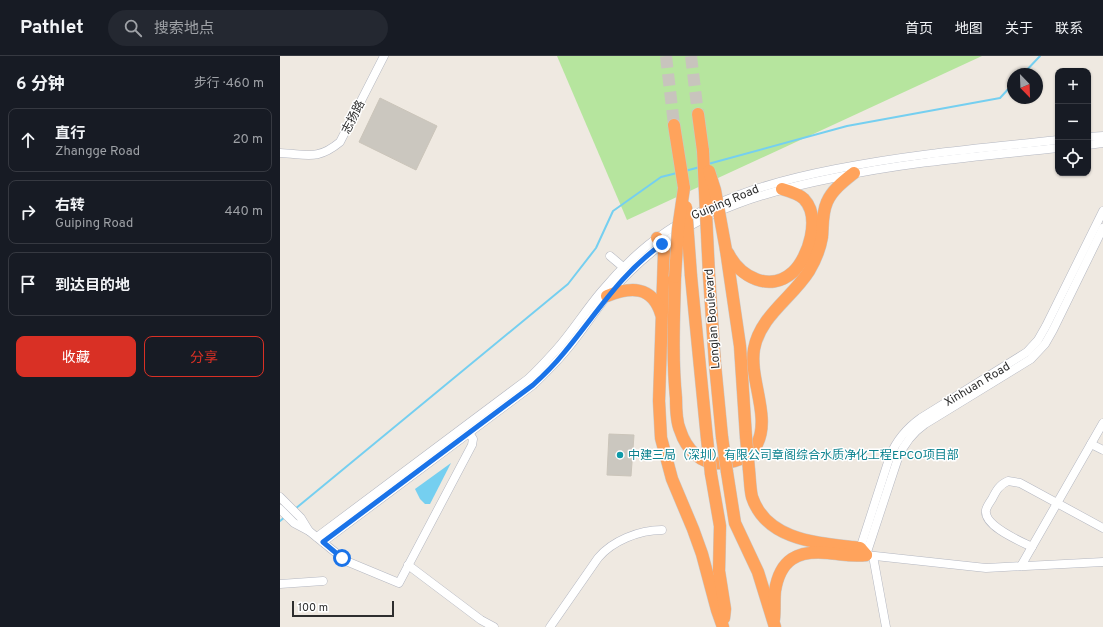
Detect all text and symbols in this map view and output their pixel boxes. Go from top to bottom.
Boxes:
search box [108,10,388,46]
text: Pathlet [20,16,84,40]
icon: search [122,17,144,39]
text: 搜索地点 [154,20,214,39]
text: 首页 [905,21,933,38]
text: 地图 [955,21,983,38]
text: 关于 [1005,21,1033,38]
text: 联系 [1055,21,1083,38]
north arrow [1007,68,1043,104]
map controls [1055,68,1091,176]
button: + [1055,68,1091,104]
text: 6 分钟 [16,74,65,96]
text: 步行 · 460 m [194,76,264,92]
street label: 志扬路 [339,98,369,137]
button: − [1055,104,1091,140]
text: 直行 [55,125,85,144]
icon: ahead [17,129,39,151]
text: 20 m [233,132,263,148]
button: locate [1055,140,1091,176]
text: Zhangge Road [55,144,140,160]
street label: Guiping Road [689,181,762,224]
text: 右转 [55,197,85,216]
icon: right [17,201,39,223]
text: 440 m [224,204,263,220]
text: Guiping Road [55,216,133,232]
route end [653,235,671,253]
street label: Longlan Boulevard [702,268,724,370]
icon: arrive [17,273,39,295]
text: 到达目的地 [55,277,130,296]
button: 收藏 [16,336,136,377]
button: 分享 [144,336,264,377]
street label: Xinhuan Road [942,359,1013,411]
place label: 中建三局（深圳）有限公司章阁综合水质净化工程EPCO项目部 [628,448,959,464]
marker: 中建三局（深圳）有限公司章阁综合水质净化工程EPCO项目部 [615,450,625,460]
route start [333,549,351,567]
scale bar [292,599,394,618]
text: 100 m [298,601,328,615]

